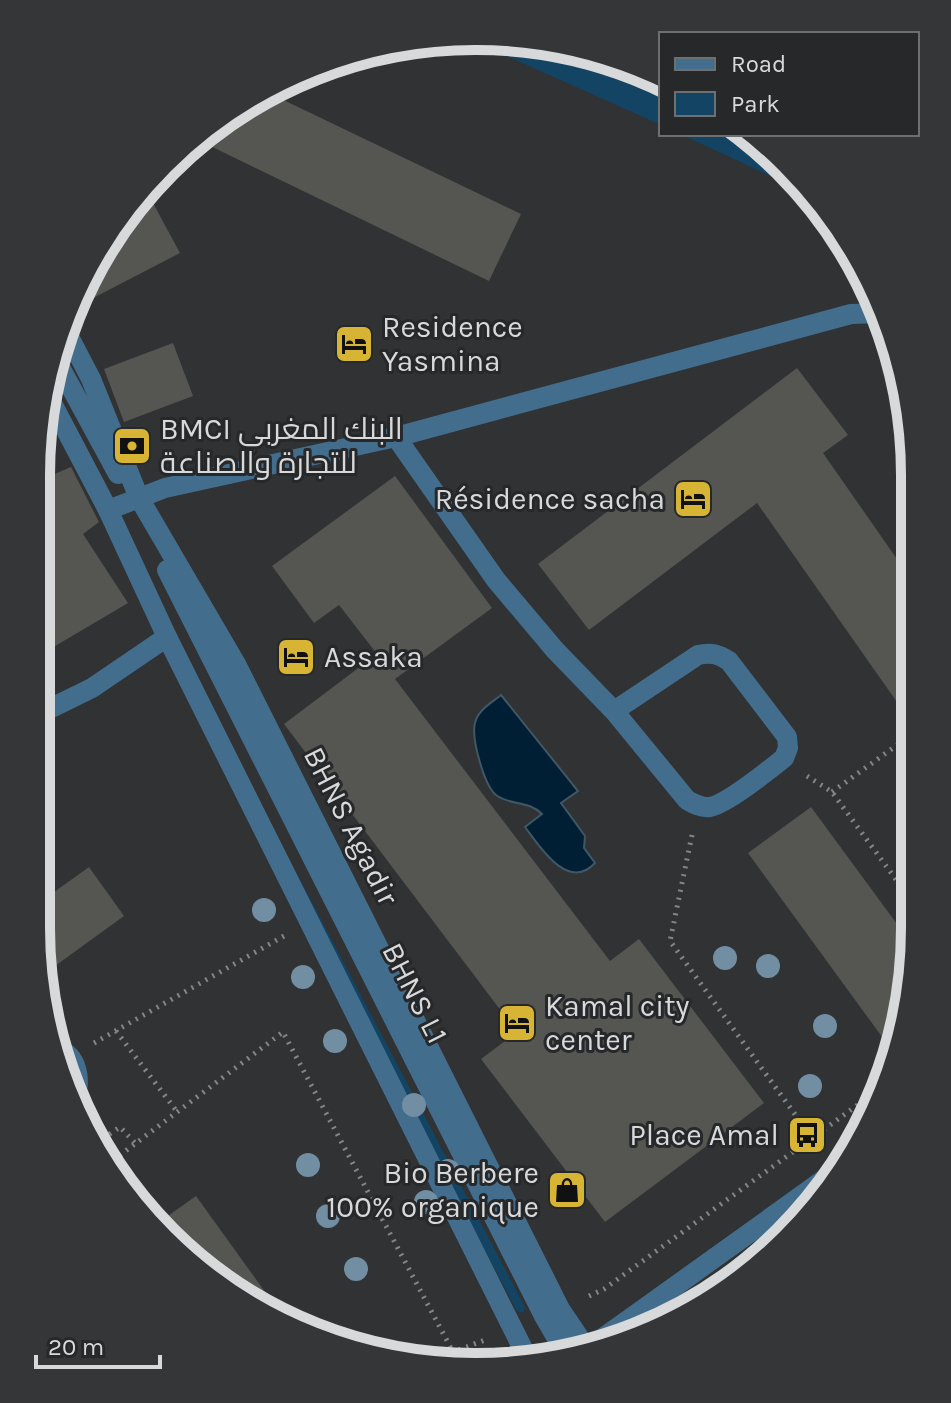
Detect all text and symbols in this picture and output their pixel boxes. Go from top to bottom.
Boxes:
legend [659,32,919,136]
text: Road [731,50,786,78]
text: Park [731,90,780,118]
place label: Residence Yasmina [382,309,523,379]
hotel icon: Residence Yasmina [333,323,375,365]
place label: BMCI البنك المغربي للتجارة والصناعة [160,411,403,481]
bank icon: BMCI البنك المغربي للتجارة والصناعة [111,425,153,467]
hotel icon: Résidence sacha [672,478,714,520]
place label: Résidence sacha [435,481,665,517]
hotel icon: Assaka [275,636,317,678]
place label: Assaka [324,639,423,675]
street label: BHNS Agadir [296,741,406,911]
street label: BHNS L1 [374,937,456,1049]
place label: Kamal city center [545,988,690,1058]
hotel icon: Kamal city center [496,1002,538,1044]
bus stop icon: Place Amal [786,1114,828,1156]
place label: Place Amal [629,1117,779,1153]
place label: Bio Berbere 100% organique [326,1155,539,1225]
shop icon: Bio Berbere 100% organique [546,1169,588,1211]
scale bar [36,1319,160,1369]
text: 20 m [48,1333,104,1361]

